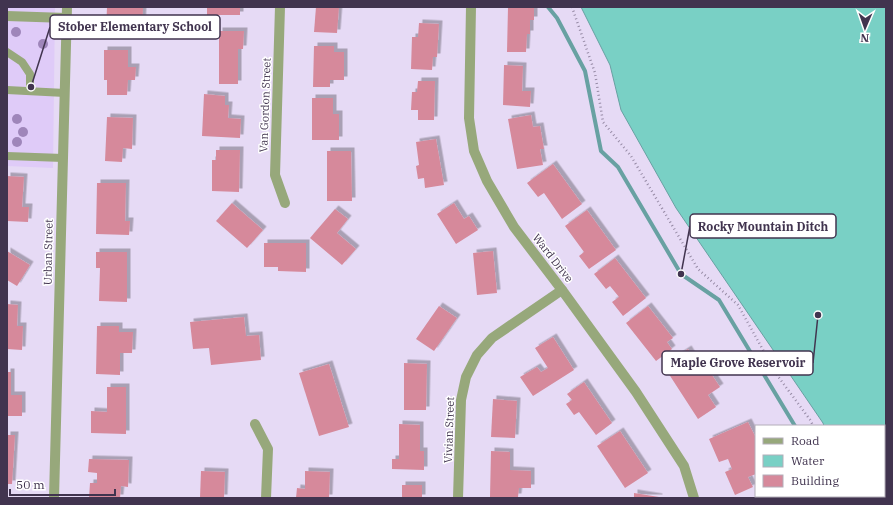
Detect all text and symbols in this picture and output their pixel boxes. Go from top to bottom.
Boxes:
north arrow [845,8,885,48]
callout: Stober Elementary School [50,15,220,39]
text: Stober Elementary School [58,19,212,34]
text: N [860,31,869,45]
street label: Van Gordon Street [256,57,274,152]
callout: Rocky Mountain Ditch [690,214,836,238]
street label: Urban Street [40,219,56,285]
text: Rocky Mountain Ditch [698,219,828,234]
street label: Ward Drive [530,231,576,285]
callout: Maple Grove Reservoir [662,351,813,375]
text: Maple Grove Reservoir [671,355,806,370]
street label: Vivian Street [441,396,457,463]
legend [755,425,885,497]
text: Road [791,433,820,448]
text: Water [791,453,825,468]
scale bar [10,471,115,497]
text: Building [791,473,839,488]
text: 50 m [16,477,45,492]

